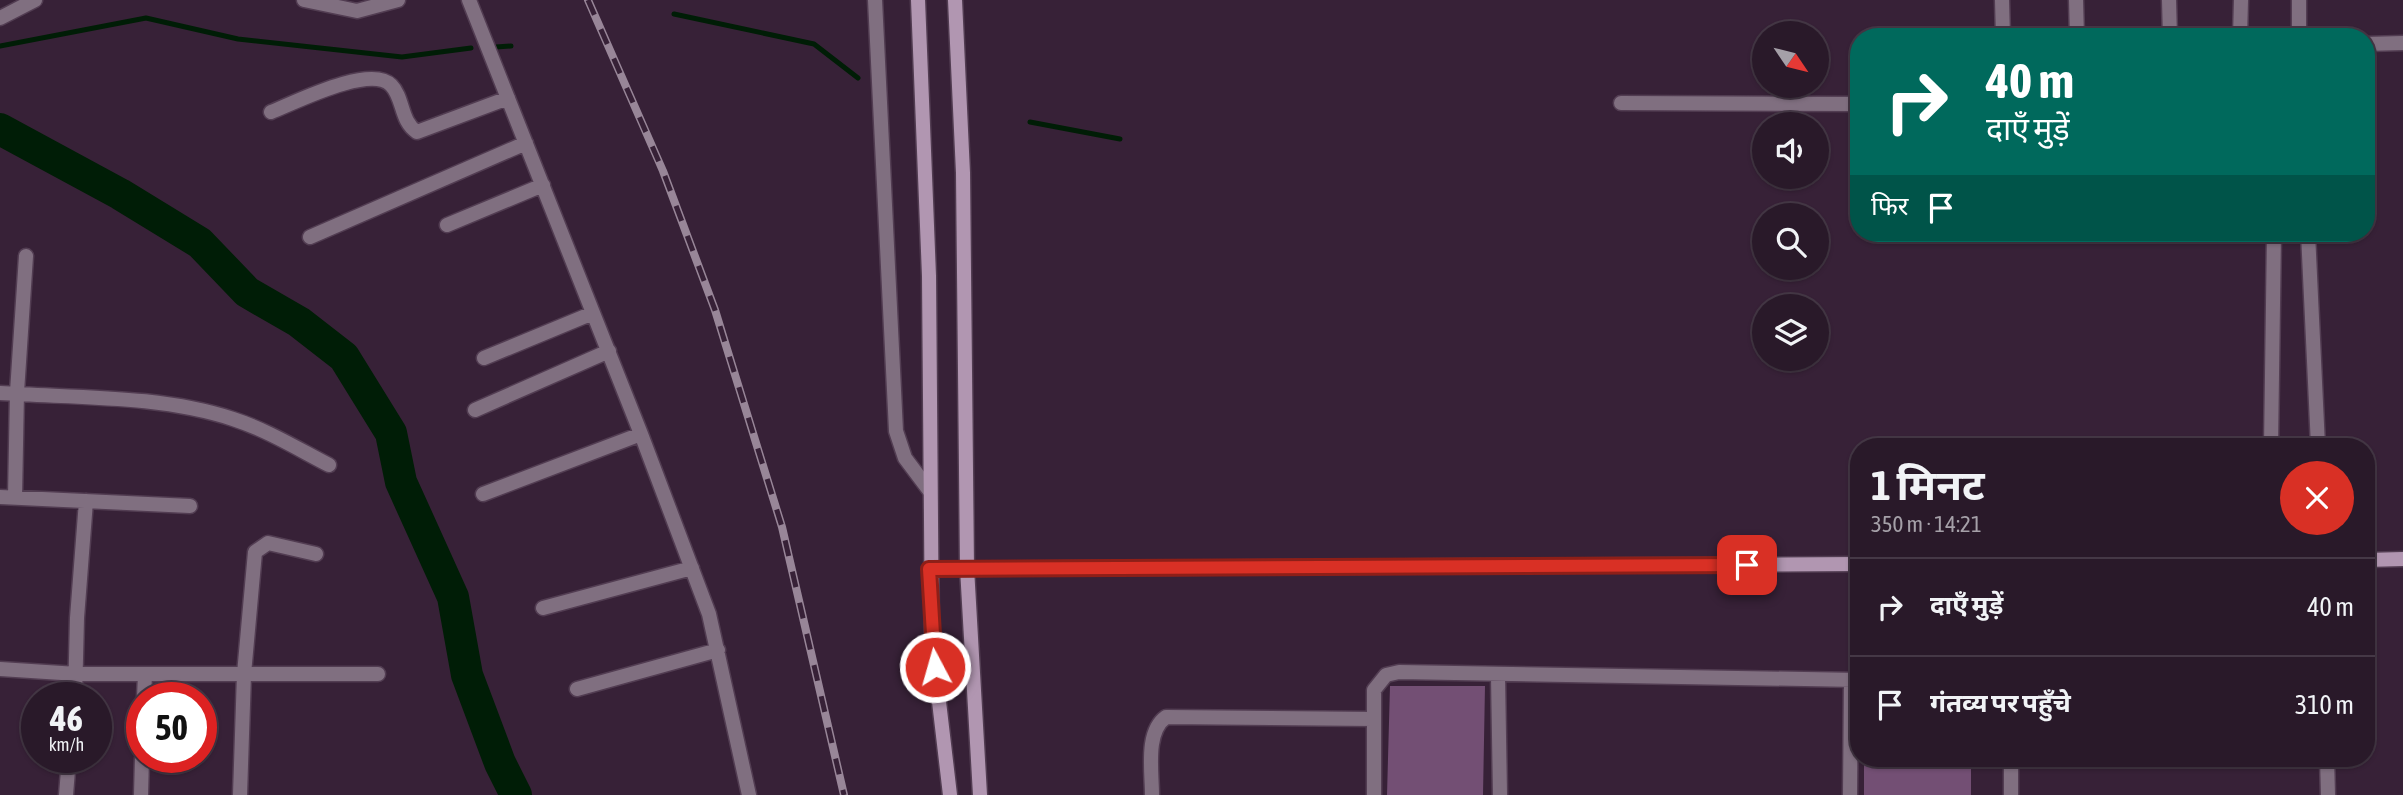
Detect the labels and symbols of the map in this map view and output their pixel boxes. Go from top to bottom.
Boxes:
north arrow [1752,21,1829,98]
pin [1717,535,1777,595]
position arrow [898,630,972,704]
speed limit sign: 50 [126,682,217,773]

